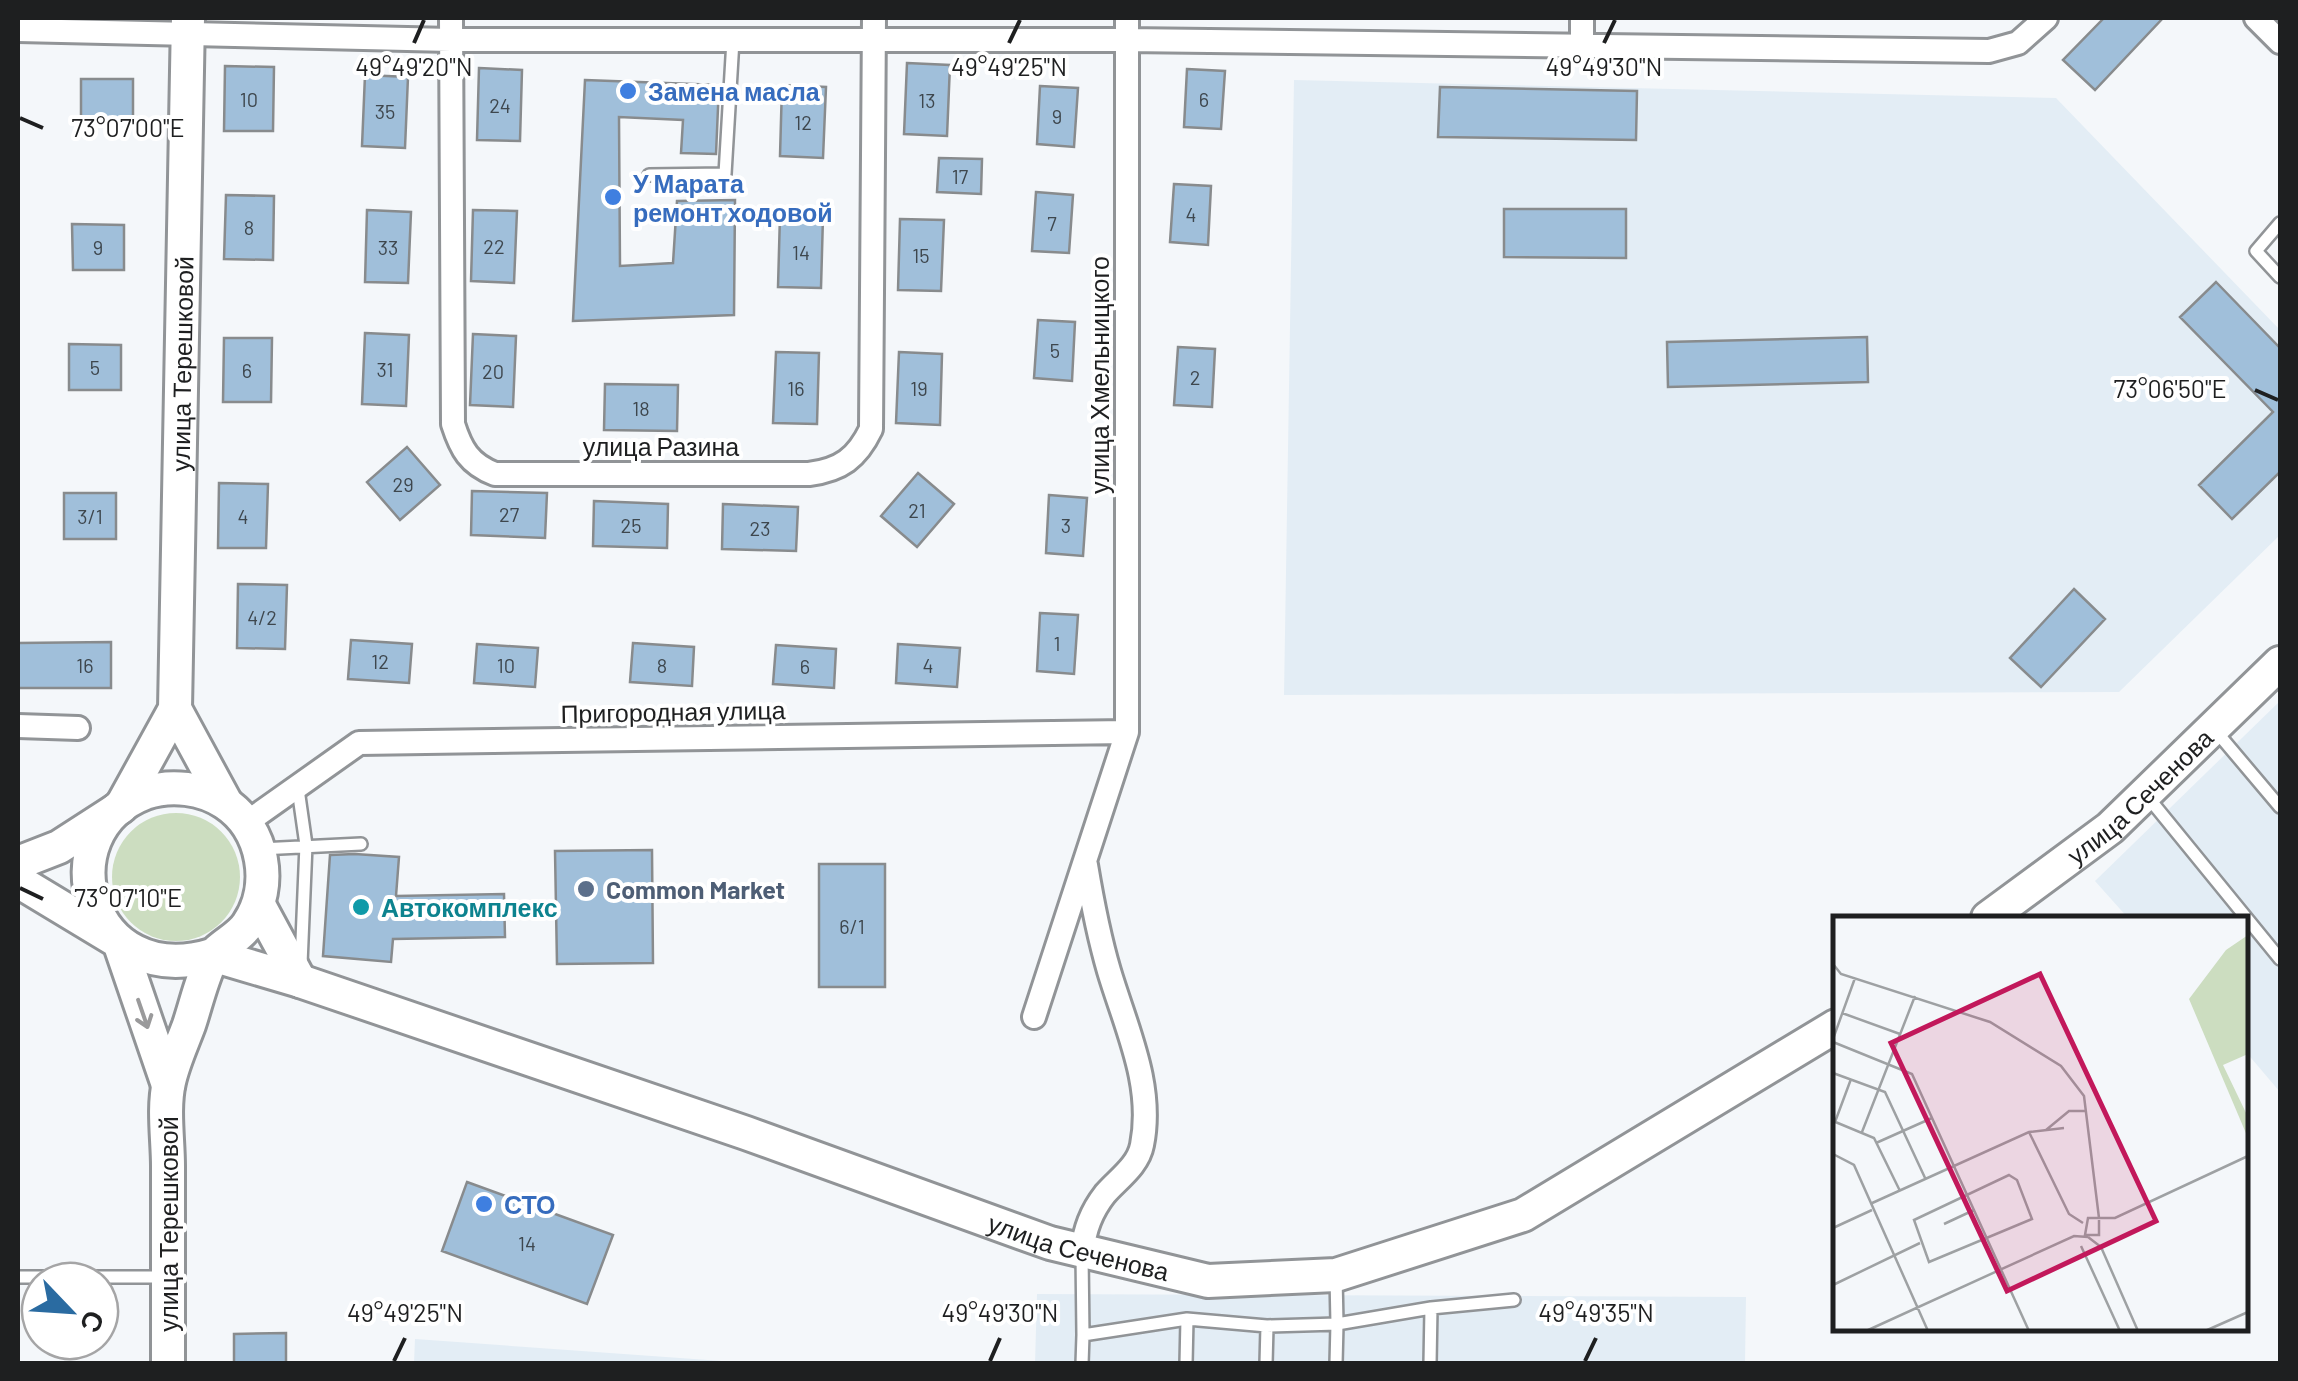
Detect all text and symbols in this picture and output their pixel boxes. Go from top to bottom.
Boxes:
text: 49°49'20"N [355,51,473,81]
text: 49°49'25"N [951,51,1067,81]
text: 49°49'30"N [1546,51,1662,81]
place label: Замена масла [648,76,821,106]
marker: Замена масла [617,80,639,102]
house number: 10 [240,87,258,111]
house number: 6 [1199,87,1209,111]
house number: 13 [918,88,936,112]
house number: 24 [489,93,511,117]
house number: 35 [375,99,395,123]
house number: 9 [1052,104,1062,128]
house number: 12 [794,110,812,134]
text: 73°07'00"E [71,112,185,142]
house number: 17 [952,164,969,188]
place label: У Марата ремонт ходовой [633,168,833,227]
marker: У Марата ремонт ходовой [602,186,624,208]
house number: 4 [1185,202,1197,226]
house number: 7 [1047,211,1057,235]
house number: 8 [244,215,254,239]
house number: 22 [483,234,505,258]
house number: 9 [93,235,103,259]
house number: 33 [378,235,398,259]
house number: 14 [792,240,810,264]
house number: 15 [912,243,930,267]
street label: улица Терешковой [164,256,199,472]
street label: улица Хмельницкого [1084,256,1114,494]
house number: 5 [1050,338,1060,362]
house number: 5 [90,355,100,379]
house number: 31 [376,357,394,381]
house number: 6 [242,358,252,382]
house number: 20 [482,359,504,383]
house number: 2 [1190,365,1200,389]
text: 73°06'50"E [2113,373,2227,403]
house number: 16 [787,376,805,400]
house number: 19 [910,376,928,400]
house number: 18 [632,396,650,420]
street label: улица Разина [583,431,739,461]
house number: 29 [392,472,414,496]
house number: 21 [908,498,926,522]
house number: 27 [499,502,520,526]
house number: 3/1 [77,504,103,528]
house number: 4 [237,504,249,528]
house number: 25 [621,513,642,537]
house number: 3 [1061,513,1071,537]
house number: 23 [750,516,770,540]
house number: 4/2 [247,605,277,629]
house number: 1 [1054,631,1061,655]
house number: 12 [371,649,389,673]
house number: 16 [76,653,94,677]
house number: 10 [497,653,515,677]
house number: 8 [657,653,667,677]
house number: 4 [922,653,934,677]
house number: 6 [800,654,810,678]
street label: Пригородная улица [560,694,786,728]
street label: улица Сеченова [2061,722,2219,870]
place label: Common Market [606,874,785,904]
marker: Common Market [575,878,597,900]
text: 73°07'10"E [74,882,182,912]
place label: Автокомплекс [381,892,558,922]
marker: Автокомплекс [350,896,372,918]
house number: 6/1 [839,914,865,938]
inset map [1833,916,2248,1331]
one-way arrow [136,997,154,1029]
street label: улица Терешковой [153,1116,183,1332]
place label: СТО [504,1189,556,1219]
marker: СТО [473,1193,495,1215]
street label: улица Сеченова [984,1207,1172,1286]
house number: 14 [518,1231,536,1255]
north arrow [20,1261,120,1361]
text: 49°49'25"N [347,1297,463,1327]
text: 49°49'30"N [942,1297,1058,1327]
text: 49°49'35"N [1538,1297,1654,1327]
text: С [74,1306,113,1338]

